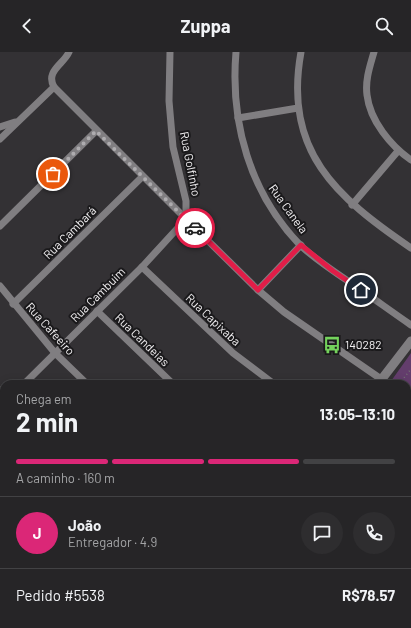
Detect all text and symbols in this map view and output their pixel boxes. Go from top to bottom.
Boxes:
icon: back [16,15,38,37]
text: Zuppa [181,15,230,37]
icon: search [373,15,395,37]
street label: Rua Golfinho [178,130,204,197]
pin [36,157,70,191]
icon: bag [42,163,64,185]
street label: Rua Canela [266,181,311,236]
street label: Rua Cambará [40,203,99,262]
courier [175,208,215,248]
icon: car [184,217,206,239]
street label: Rua Cambuim [67,264,128,325]
pin [344,273,378,307]
icon: home [350,279,372,301]
street label: Rua Capixaba [183,290,244,348]
street label: Rua Cafeeiro [23,299,78,358]
street label: Rua Candeias [113,310,173,369]
bus stop icon: 140282 [322,335,342,355]
place label: 140282 [345,337,382,351]
text: Chega em [16,391,72,407]
text: 13:05–13:10 [320,405,395,423]
text: 2 min [16,406,78,437]
text: A caminho · 160 m [16,470,115,486]
button: chat [301,512,343,554]
button: phone [353,512,395,554]
text: João [68,516,101,534]
text: J [33,524,41,542]
text: Entregador · 4.9 [68,534,157,550]
text: Pedido #5538 [16,586,105,604]
text: R$78.57 [342,586,395,604]

